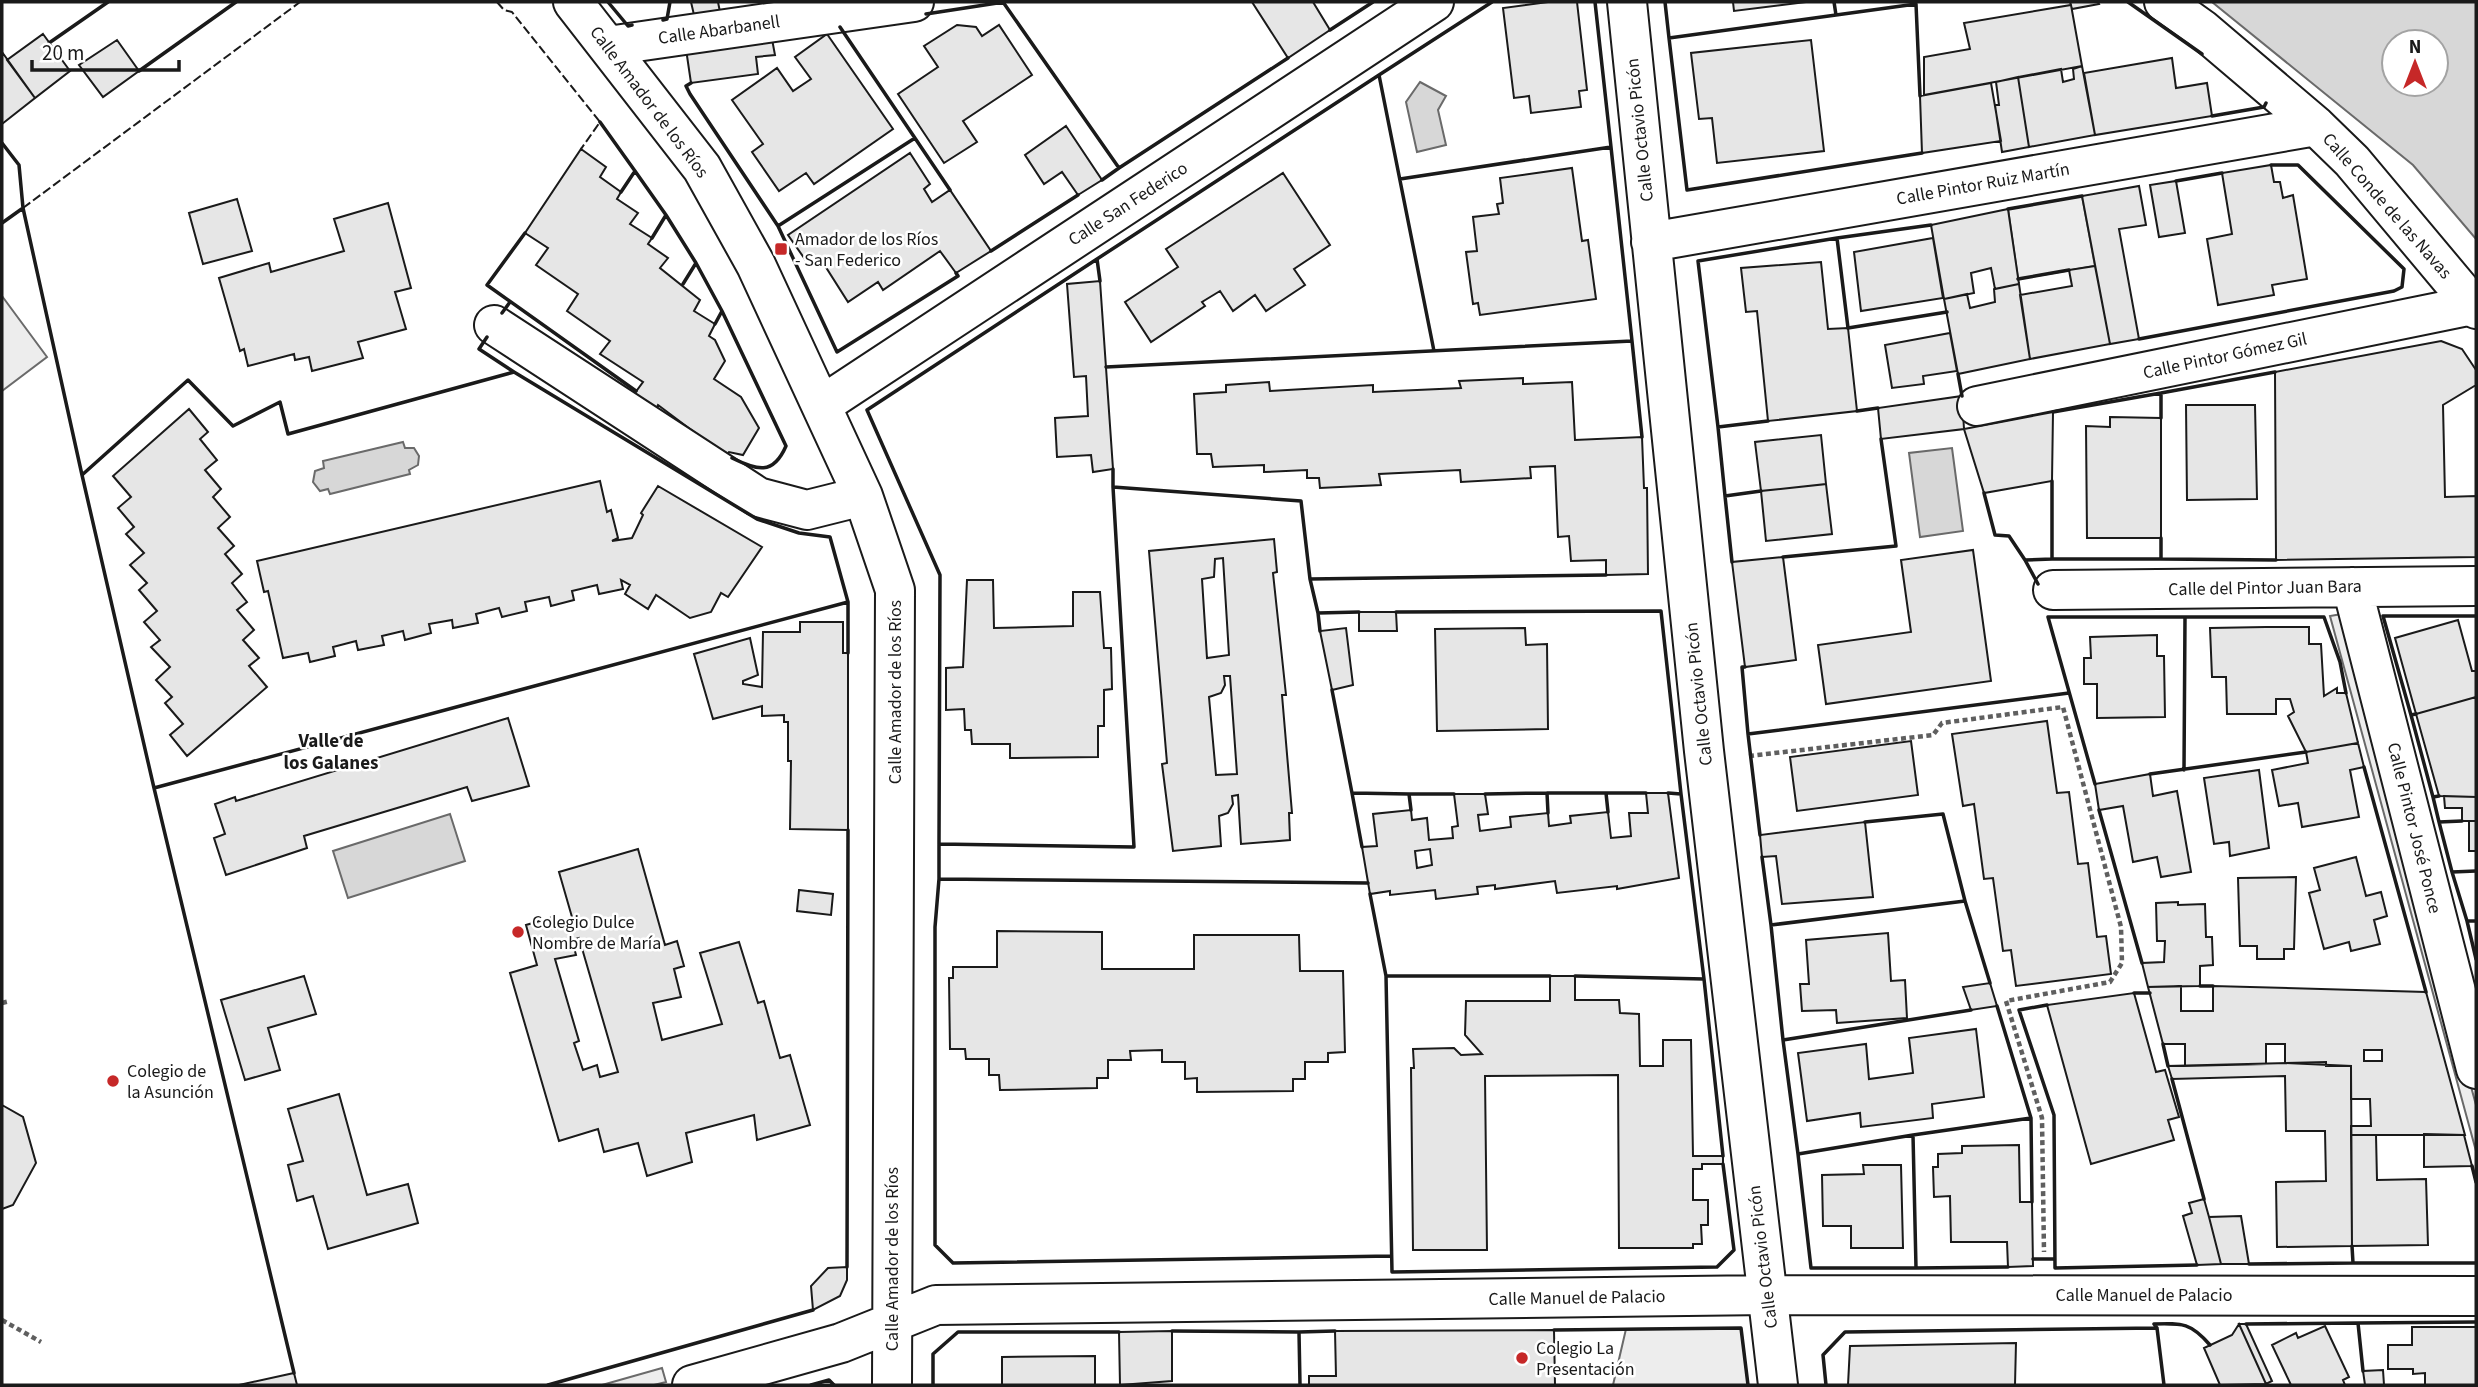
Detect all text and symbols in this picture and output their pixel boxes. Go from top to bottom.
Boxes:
street label: Calle Abarbanell [657,9,781,51]
street label: Calle Amador de los Ríos [584,21,714,183]
scale bar [32,28,178,72]
north arrow [2380,28,2450,98]
text: N [2409,34,2421,61]
text: 20 m [42,38,84,68]
street label: Calle Octavio Picón [1620,57,1660,203]
street label: Calle Conde de las Navas [2317,128,2457,284]
street label: Calle San Federico [1063,156,1193,252]
street label: Calle Pintor Ruiz Martín [1894,156,2072,212]
place label: Amador de los Ríos - San Federico [795,227,938,273]
marker: Amador de los Ríos - San Federico [773,241,789,257]
street label: Calle Pintor Gómez Gil [2141,326,2309,386]
street label: Calle del Pintor Juan Bara [2168,574,2362,602]
street label: Calle Amador de los Ríos [883,600,908,784]
street label: Calle Octavio Picón [1679,621,1719,767]
district label: Valle de los Galanes [284,728,378,777]
street label: Calle Pintor José Ponce [2381,740,2447,916]
place label: Colegio Dulce Nombre de María [532,910,661,956]
marker: Colegio Dulce Nombre de María [510,924,526,940]
place label: Colegio de la Asunción [127,1059,214,1105]
marker: Colegio de la Asunción [105,1073,121,1089]
street label: Calle Amador de los Ríos [880,1167,905,1351]
street label: Calle Octavio Picón [1742,1184,1784,1330]
street label: Calle Manuel de Palacio [2055,1283,2233,1308]
street label: Calle Manuel de Palacio [1488,1284,1666,1312]
place label: Colegio La Presentación [1536,1336,1635,1382]
marker: Colegio La Presentación [1514,1350,1530,1366]

